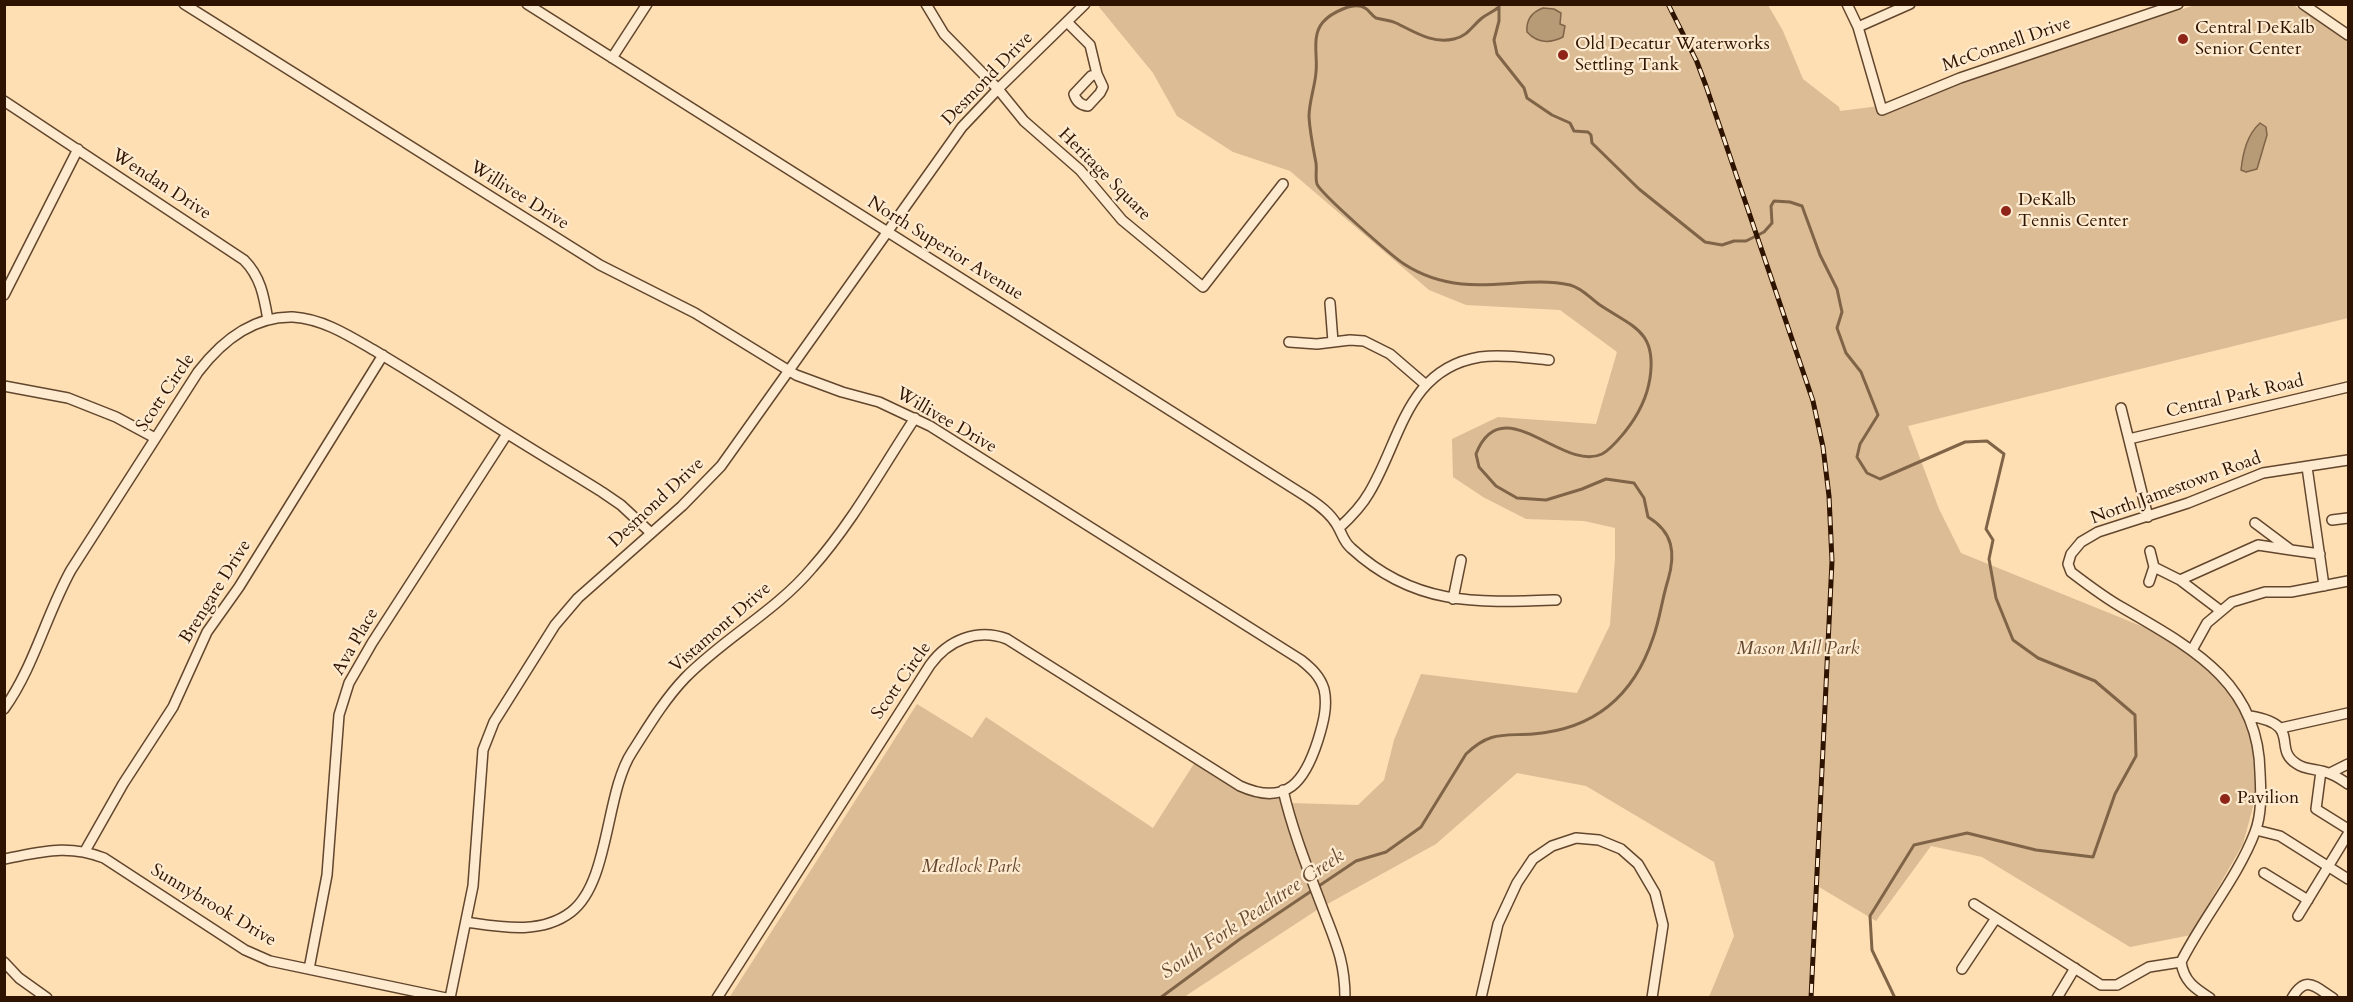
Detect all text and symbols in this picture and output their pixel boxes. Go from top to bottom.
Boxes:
street label: McConnell Drive [1940,13,2074,77]
place label: Central DeKalb Senior Center [2195,18,2315,60]
street label: Desmond Drive [938,28,1038,130]
marker: Central DeKalb Senior Center [2176,32,2190,46]
place label: Old Decatur Waterworks Settling Tank [1575,34,1770,76]
marker: Old Decatur Waterworks Settling Tank [1556,48,1570,62]
street label: Heritage Square [1053,124,1155,226]
street label: Wendan Drive [107,145,215,225]
street label: Willivee Drive [465,157,573,235]
place label: DeKalb Tennis Center [2018,190,2128,232]
street label: North Superior Avenue [863,192,1027,306]
marker: DeKalb Tennis Center [1999,204,2013,218]
street label: Scott Circle [132,350,200,436]
street label: Central Park Road [2164,371,2306,423]
street label: Willivee Drive [892,383,1000,459]
street label: North Jamestown Road [2088,448,2264,530]
street label: Desmond Drive [605,454,709,552]
street label: Brengare Drive [176,536,256,648]
street label: Vistamont Drive [666,578,776,678]
street label: Ava Place [328,605,384,679]
street label: Scott Circle [867,638,937,724]
park label: Mason Mill Park [1737,639,1859,661]
place label: Pavilion [2237,788,2299,810]
marker: Pavilion [2218,792,2232,806]
water label: South Fork Peachtree Creek [1157,845,1349,985]
park label: Medlock Park [922,857,1020,879]
street label: Sunnybrook Drive [146,860,280,952]

